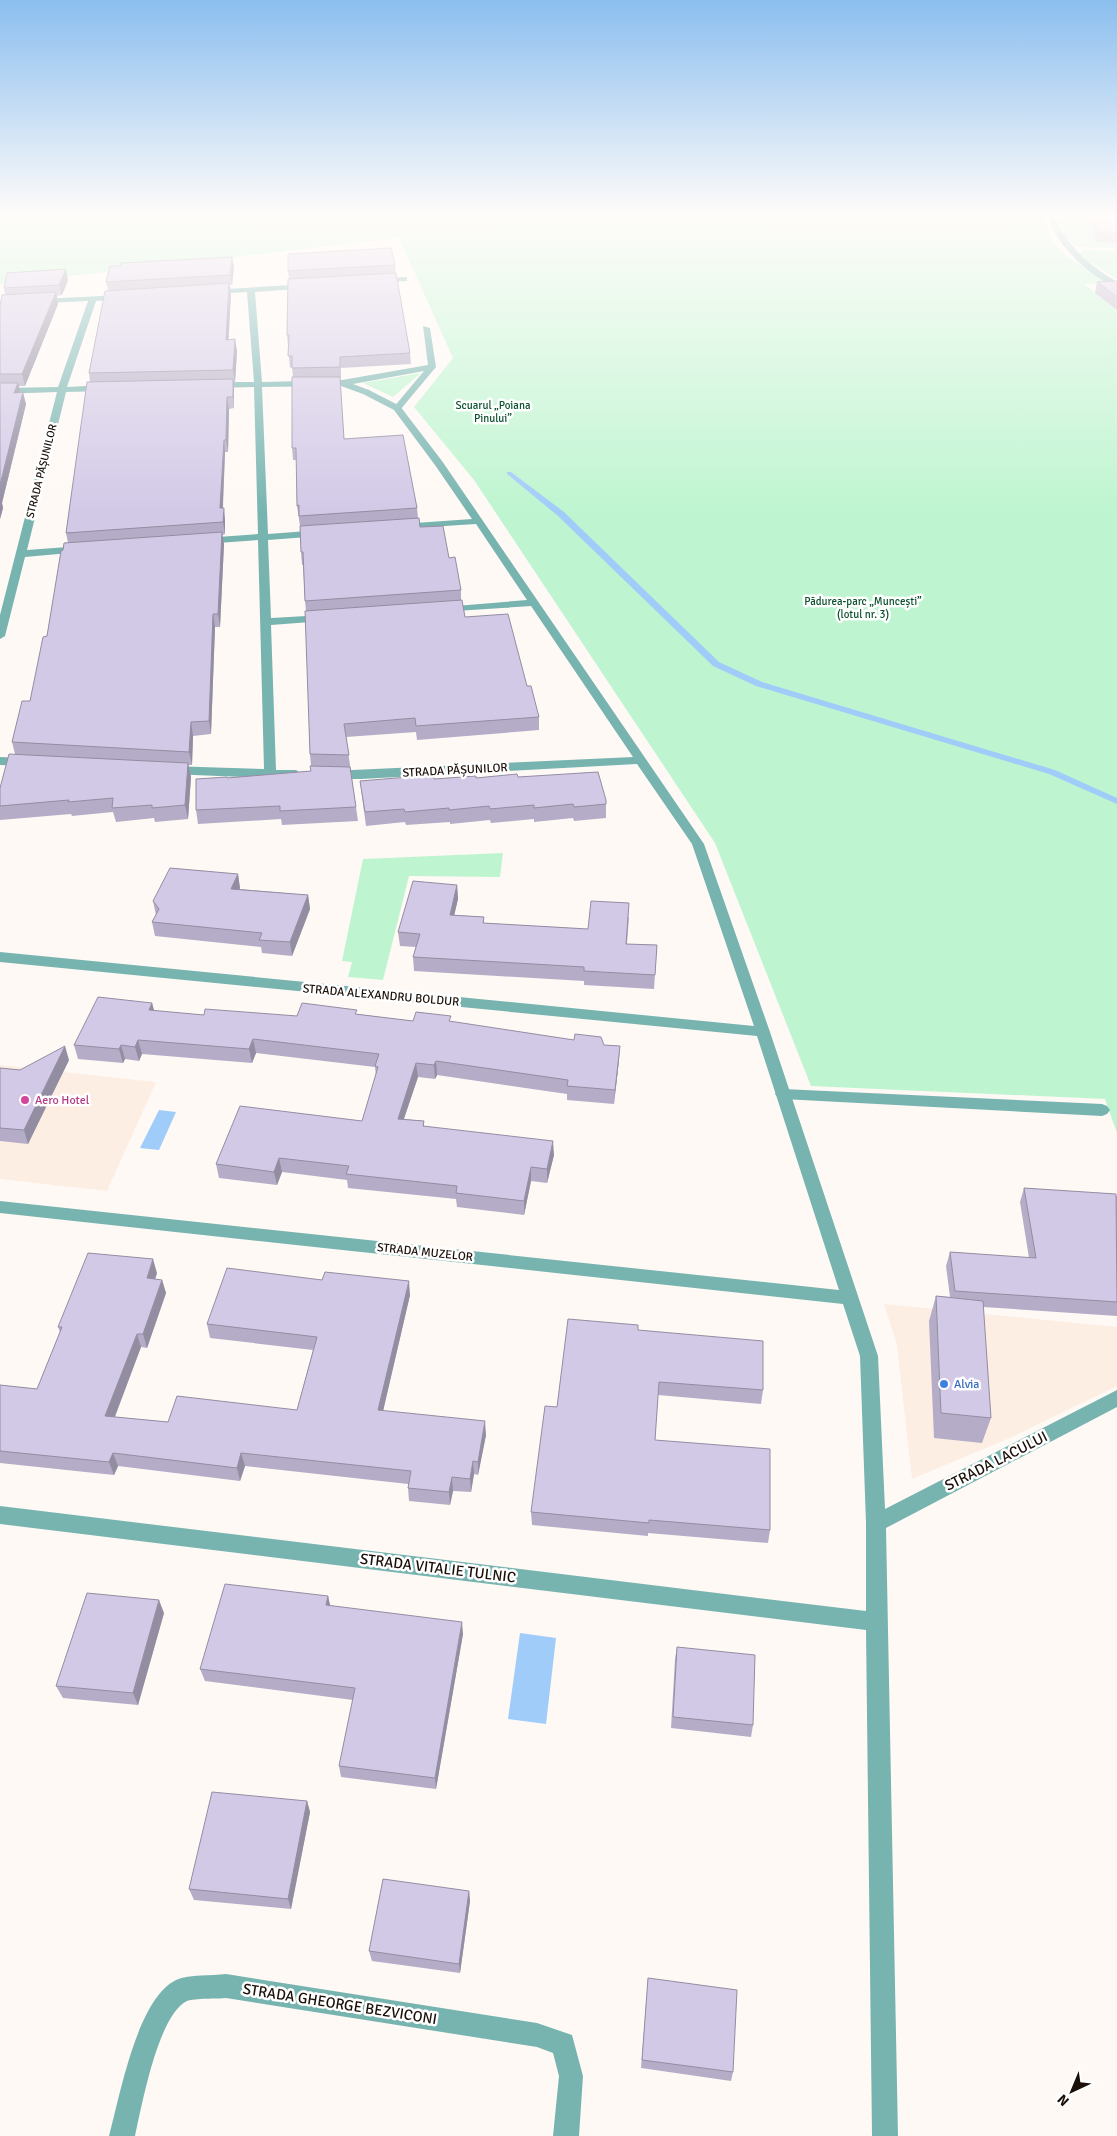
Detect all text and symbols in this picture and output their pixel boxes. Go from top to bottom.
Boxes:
park label: Scuarul „Poiana Pinului” [455,399,531,425]
street label: STRADA PĂȘUNILOR [23,422,60,519]
park label: Pădurea-parc „Muncești” (lotul nr. 3) [804,595,922,621]
street label: STRADA PĂȘUNILOR [402,760,508,781]
street label: STRADA ALEXANDRU BOLDUR [302,981,460,1010]
place label: Aero Hotel [35,1093,90,1108]
marker: Aero Hotel [19,1094,31,1106]
street label: STRADA MUZELOR [376,1240,474,1265]
place label: Alvia [954,1377,979,1392]
marker: Alvia [938,1378,950,1390]
street label: STRADA LACULUI [942,1427,1050,1495]
street label: STRADA VITALIE TULNIC [359,1550,517,1586]
street label: STRADA GHEORGE BEZVICONI [242,1980,438,2028]
north arrow [1047,2066,1097,2116]
text: N [1054,2090,1073,2109]

